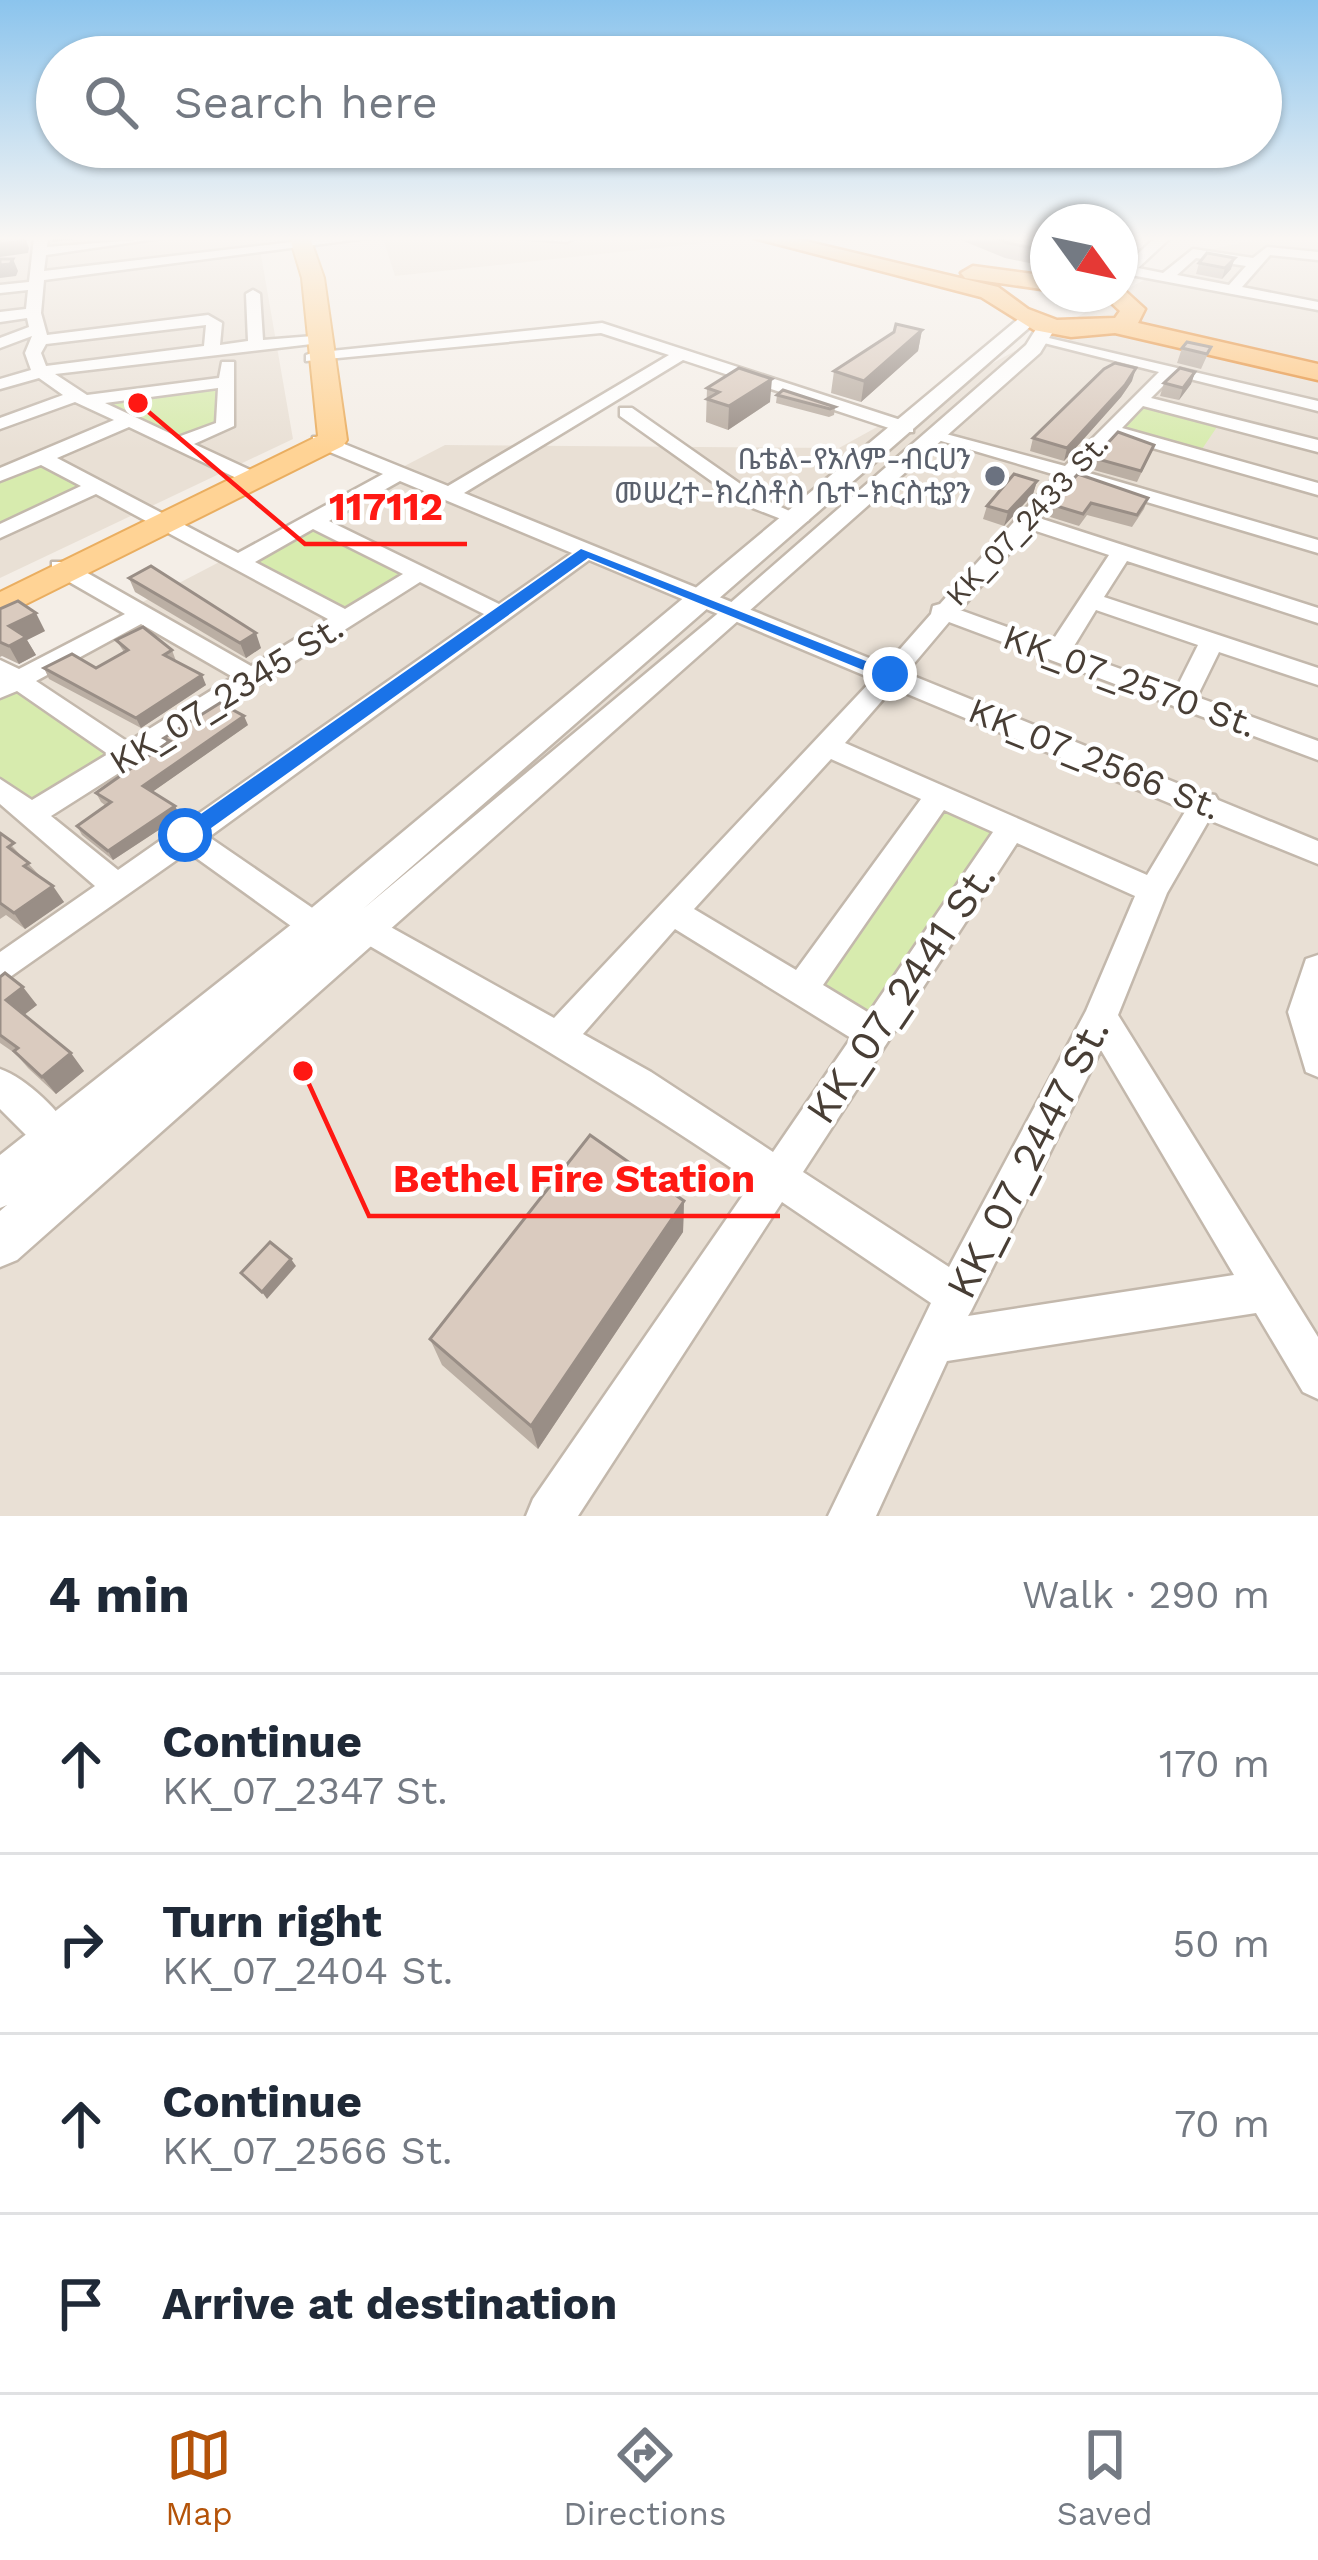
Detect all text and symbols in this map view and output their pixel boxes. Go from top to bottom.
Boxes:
search box [36,36,1282,168]
icon: search [78,69,144,135]
text: Search here [174,76,438,129]
north arrow [1030,204,1138,312]
street label: KK_07_2433 St. [938,427,1115,613]
place label: ቤቴል-የአለም-ብርሀን መሠረተ-ክረስቶስ ቤተ-ክርስቲያን [614,441,971,510]
marker: ቤቴል-የአለም-ብርሀን መሠረተ-ክረስቶስ ቤተ-ክርስቲያን [982,463,1008,489]
callout: 117112 [305,469,467,544]
text: 117112 [329,484,443,529]
street label: KK_07_2345 St. [102,606,351,783]
street label: KK_07_2570 St. [997,616,1262,746]
route end [863,647,917,701]
street label: KK_07_2566 St. [962,689,1227,829]
route start [158,808,212,862]
street label: KK_07_2441 St. [795,854,1005,1133]
street label: KK_07_2447 St. [936,1010,1119,1306]
callout: Bethel Fire Station [369,1141,780,1216]
text: Bethel Fire Station [393,1156,755,1201]
text: 4 min [48,1565,190,1624]
text: Walk · 290 m [1022,1572,1270,1617]
text: Continue [162,1715,362,1768]
icon: ahead [48,1731,114,1797]
text: 170 m [1159,1741,1270,1786]
text: KK_07_2347 St. [162,1768,448,1813]
text: Turn right [162,1895,382,1948]
icon: right [48,1911,114,1977]
text: 50 m [1173,1921,1270,1966]
text: KK_07_2404 St. [162,1948,453,1993]
text: Continue [162,2075,362,2128]
icon: ahead [48,2091,114,2157]
text: 70 m [1174,2101,1270,2146]
text: KK_07_2566 St. [162,2128,452,2173]
icon: arrive [48,2271,114,2337]
text: Arrive at destination [162,2277,617,2330]
tab: Map [165,2422,233,2533]
tab: Directions [563,2422,726,2533]
tab: Saved [1057,2422,1153,2533]

